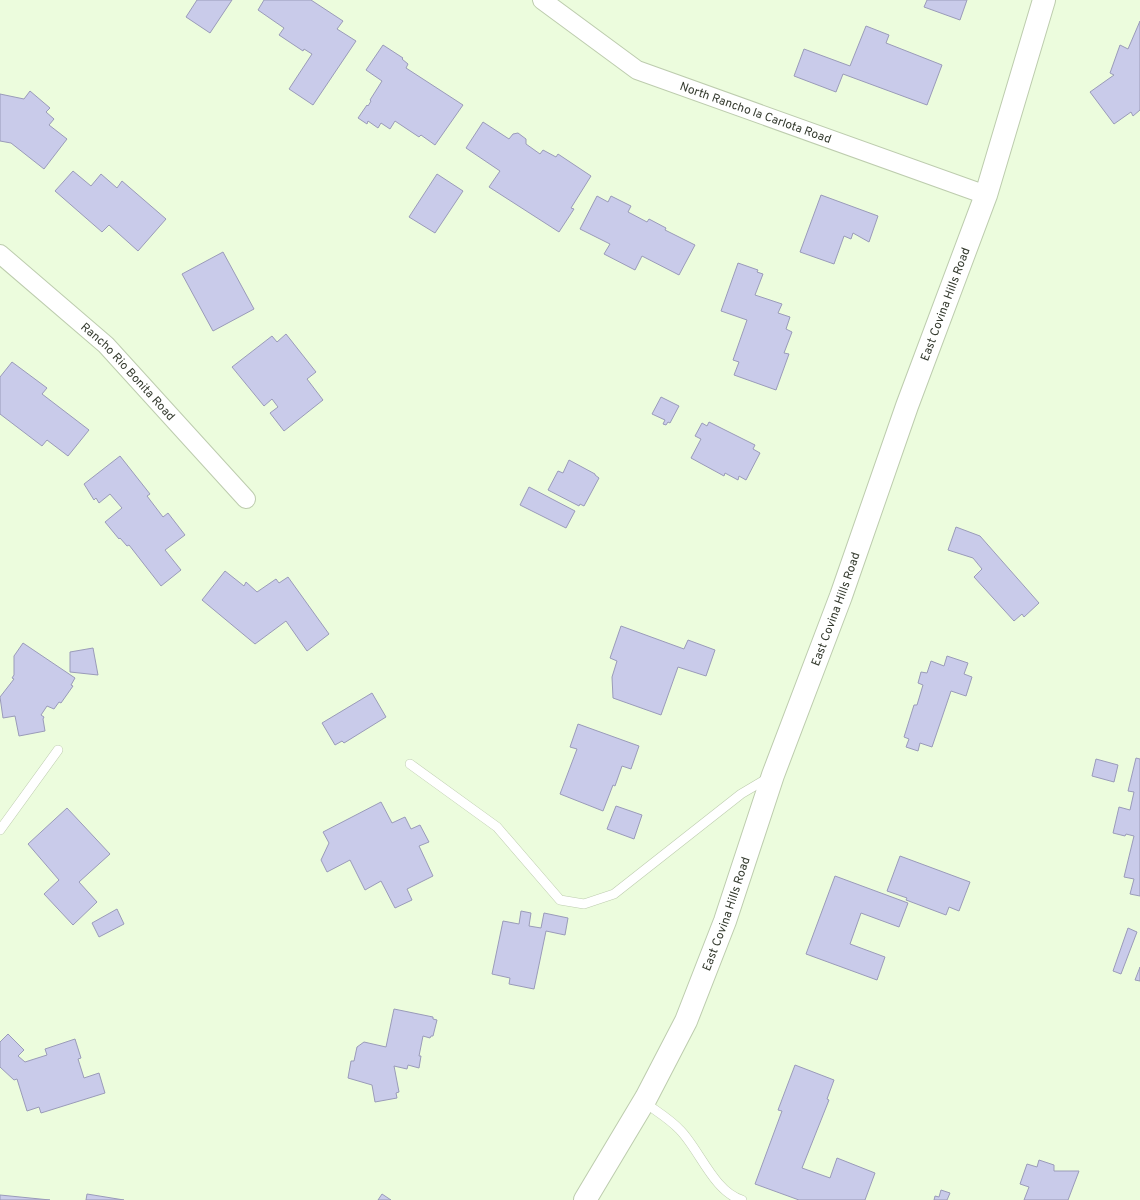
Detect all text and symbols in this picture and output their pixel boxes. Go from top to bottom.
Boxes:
street label: North Rancho la Carlota Road [677,79,833,148]
street label: East Covina Hills Road [918,245,975,364]
street label: Rancho Rio Bonita Road [77,320,178,425]
street label: East Covina Hills Road [808,550,865,669]
street label: East Covina Hills Road [699,855,754,974]

